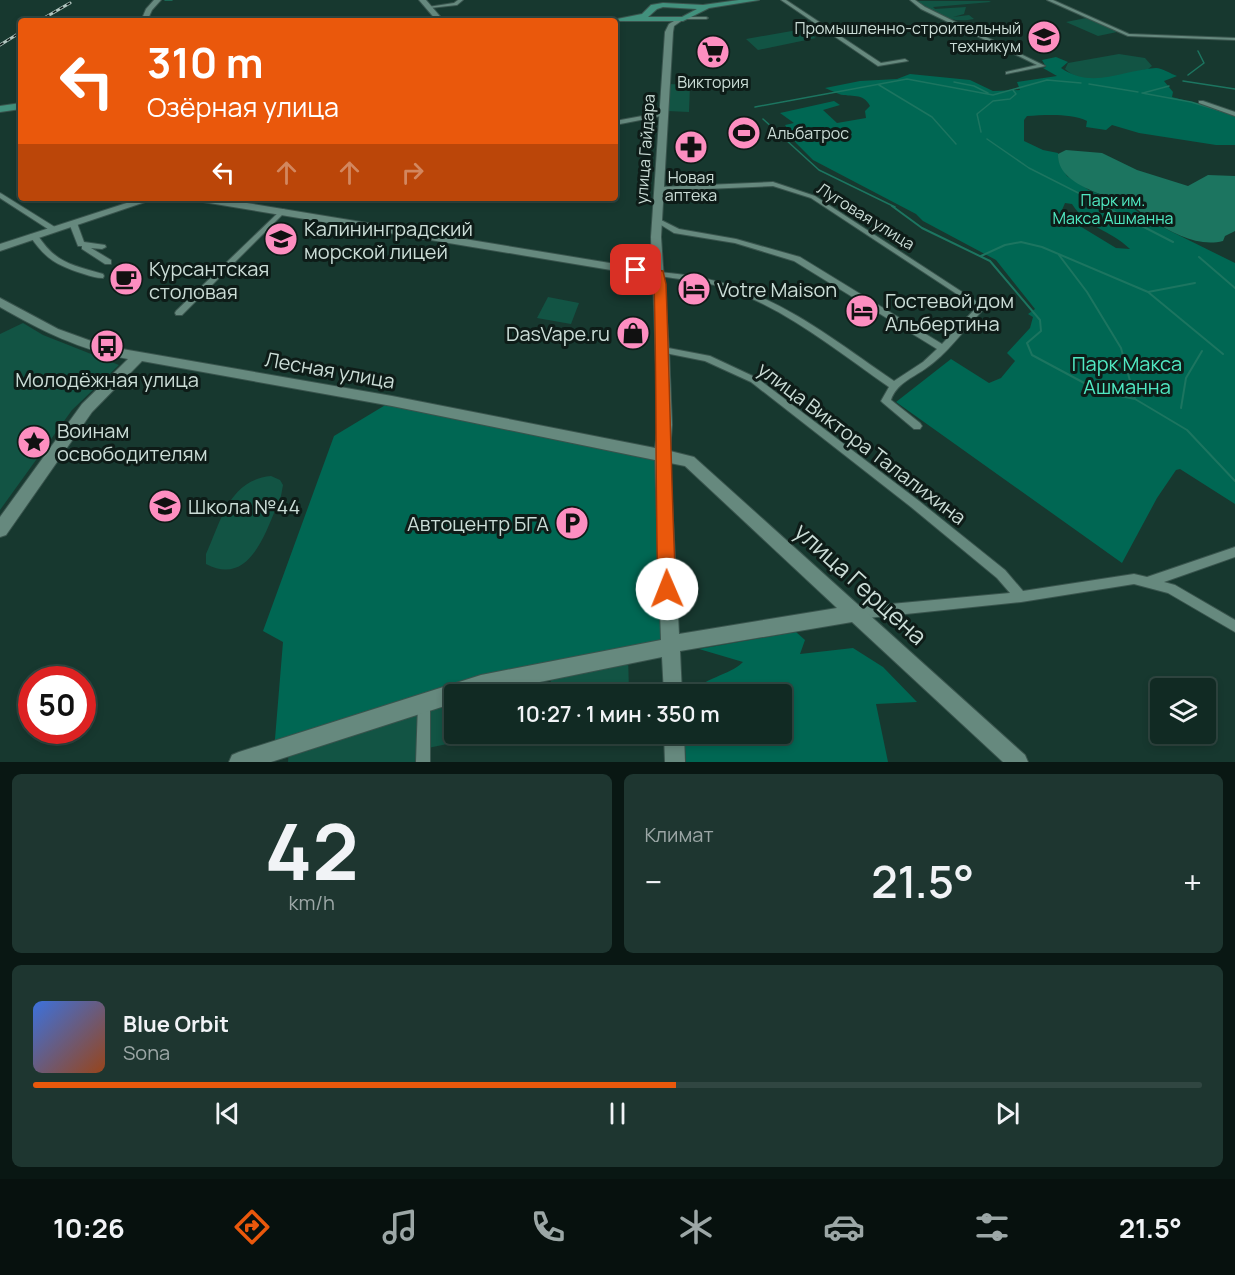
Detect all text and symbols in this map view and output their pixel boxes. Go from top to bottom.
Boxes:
place label: Промышленно-строительный техникум [794,17,1021,57]
school or university icon: Промышленно-строительный техникум [1026,19,1062,55]
text: 310 m [147,33,264,91]
supermarket icon: Виктория [695,34,731,70]
icon: left [48,42,126,120]
place label: Виктория [677,71,749,93]
text: Озёрная улица [147,88,339,125]
street label: улица Гайдара [630,93,660,205]
sports icon: Альбатрос [726,115,762,151]
place label: Альбатрос [767,122,849,144]
pharmacy icon: Новая аптека [673,129,709,165]
icon: left [207,156,240,189]
icon: ahead [270,156,303,189]
icon: ahead [333,156,366,189]
icon: right [396,156,429,189]
place label: Новая аптека [665,166,717,206]
street label: Луговая улица [813,177,919,255]
park label: Парк им. Макса Ашманна [1052,189,1174,229]
place label: Калининградский морской лицей [304,215,473,265]
school or university icon: Калининградский морской лицей [263,221,299,257]
pin [610,244,661,295]
icon: arrive [619,253,652,286]
place label: Курсантская столовая [149,255,269,305]
cafe icon: Курсантская столовая [108,261,144,297]
hotel icon: Votre Maison [676,271,712,307]
place label: Votre Maison [717,276,837,303]
place label: Гостевой дом Альбертина [885,287,1014,337]
hotel icon: Гостевой дом Альбертина [844,293,880,329]
shop icon: DasVape.ru [615,315,651,351]
place label: DasVape.ru [506,320,610,347]
bus stop icon: Молодёжная улица [89,328,125,364]
street label: Лесная улица [263,345,397,395]
park label: Парк Макса Ашманна [1072,350,1182,400]
street label: улица Виктора Талалихина [752,356,972,530]
place label: Молодёжная улица [15,366,199,393]
place label: Воинам освободителям [57,417,208,467]
place icon: Воинам освободителям [16,424,52,460]
school or university icon: Школа №44 [147,488,183,524]
place label: Школа №44 [188,493,300,520]
parking icon: Автоцентр БГА [554,505,590,541]
place label: Автоцентр БГА [407,510,549,537]
street label: улица Герцена [787,514,935,652]
position arrow [635,557,699,621]
speed limit sign: 50 [18,666,96,744]
map controls [1150,678,1216,744]
button: layers [1150,678,1216,744]
text: 10:27 · 1 мин · 350 m [516,699,720,729]
text: 42 [265,797,359,903]
text: Климат [645,821,714,848]
text: 21.5° [871,850,974,912]
text: − [645,859,662,904]
text: + [1183,859,1202,904]
text: km/h [288,889,335,916]
text: Blue Orbit [123,1009,229,1039]
text: Sona [123,1039,170,1066]
icon: previous [211,1097,244,1130]
icon: pause [601,1097,634,1130]
icon: next [991,1097,1024,1130]
icon: directions [231,1206,273,1248]
icon: music [379,1206,421,1248]
icon: phone [527,1206,569,1248]
icon: climate [675,1206,717,1248]
icon: car [823,1206,865,1248]
icon: filters [971,1206,1013,1248]
text: 10:26 [53,1209,125,1246]
text: 21.5° [1119,1209,1182,1246]

